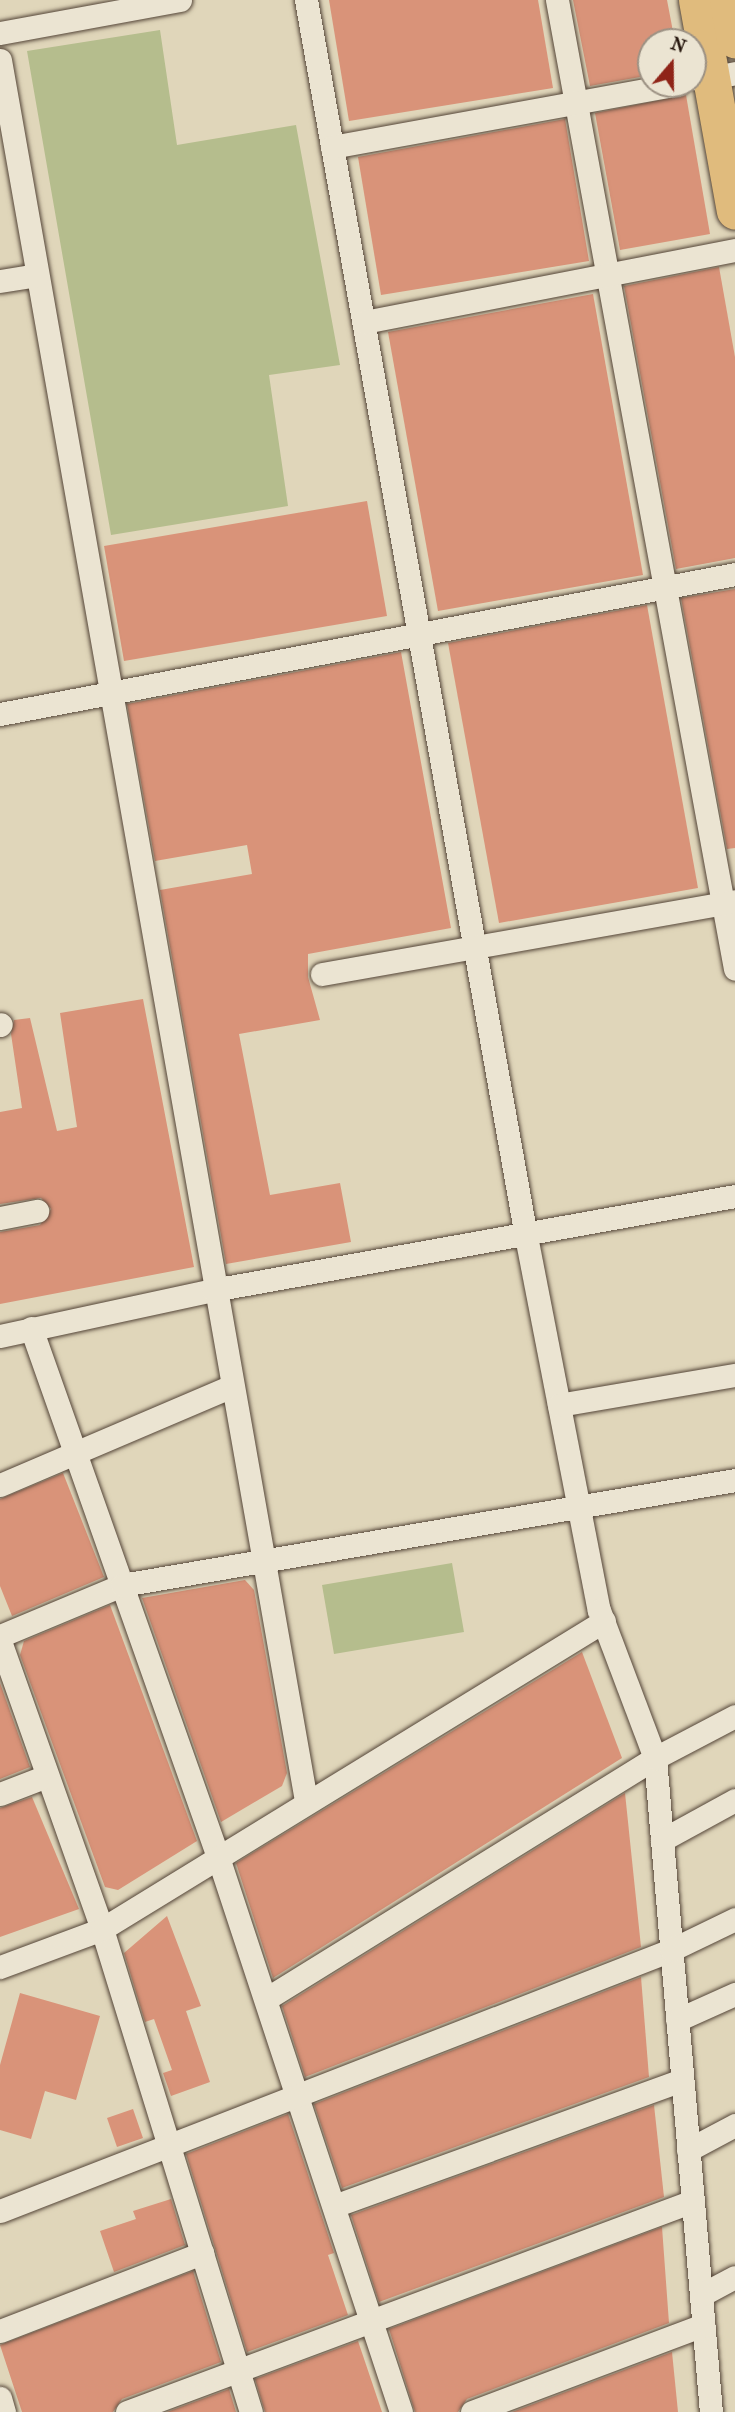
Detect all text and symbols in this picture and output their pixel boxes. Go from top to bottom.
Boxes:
north arrow [637,28,707,98]
text: N [668,32,689,58]

